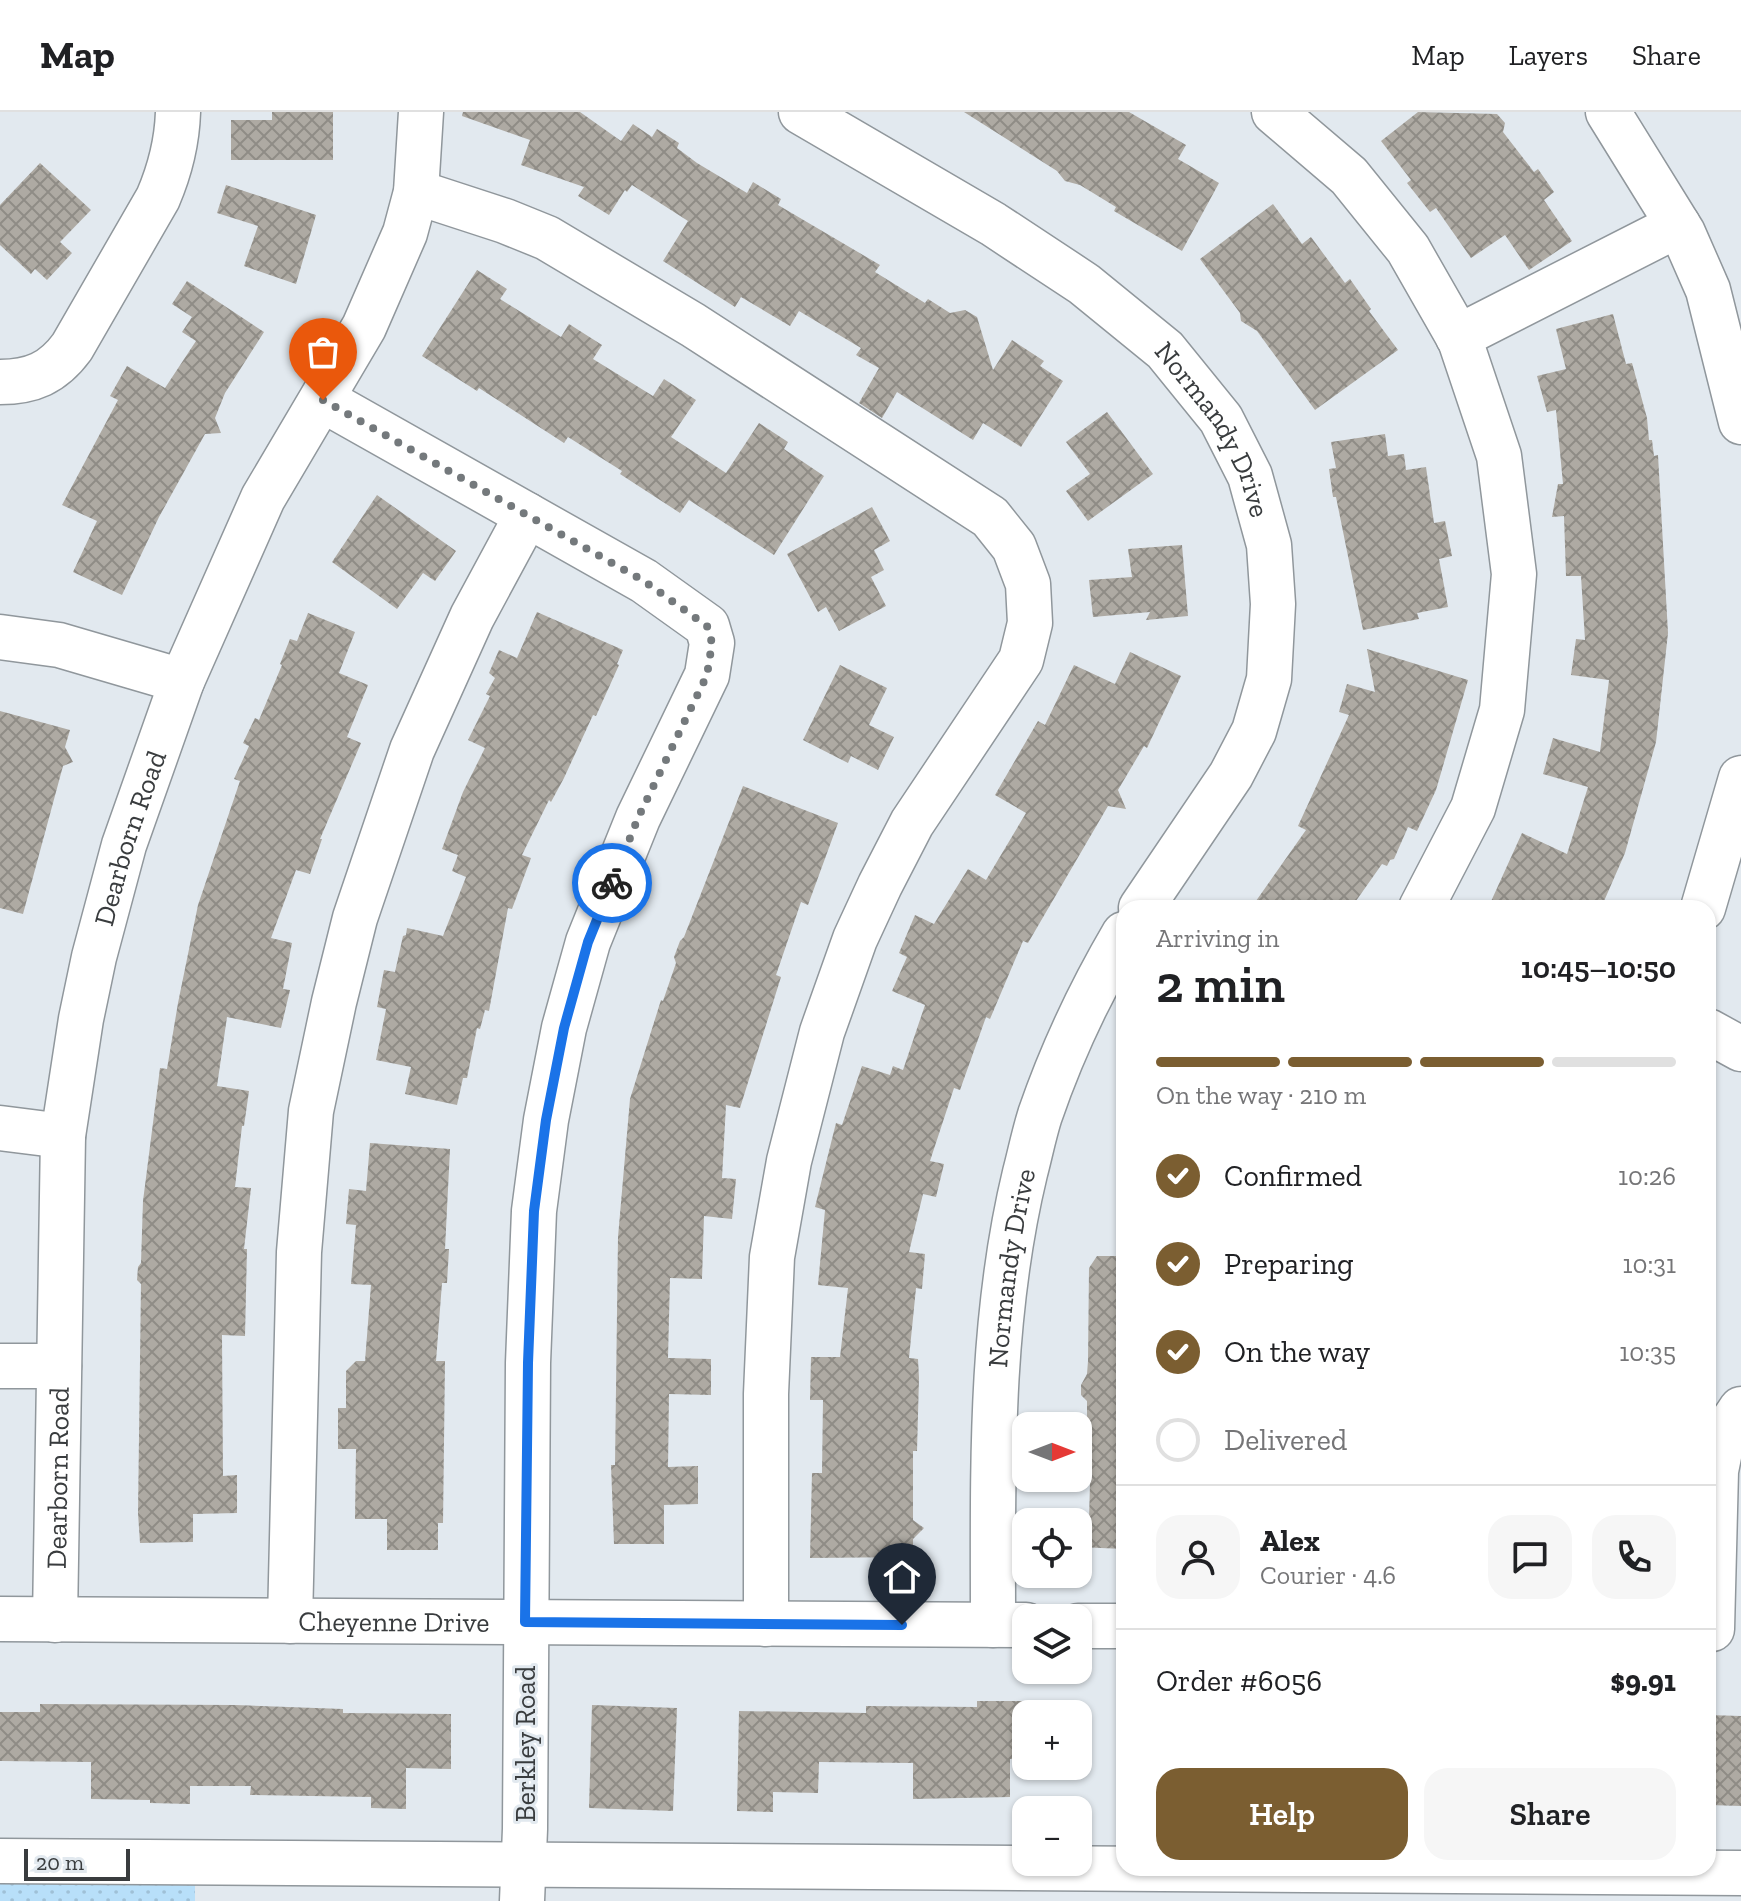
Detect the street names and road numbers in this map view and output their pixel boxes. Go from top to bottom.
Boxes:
street label: Normandy Drive [1148,335,1277,521]
street label: Dearborn Road [87,746,173,929]
street label: Normandy Drive [981,1165,1043,1369]
street label: Dearborn Road [40,1387,76,1569]
street label: Cheyenne Drive [298,1605,490,1639]
street label: Berkley Road [509,1666,542,1822]

